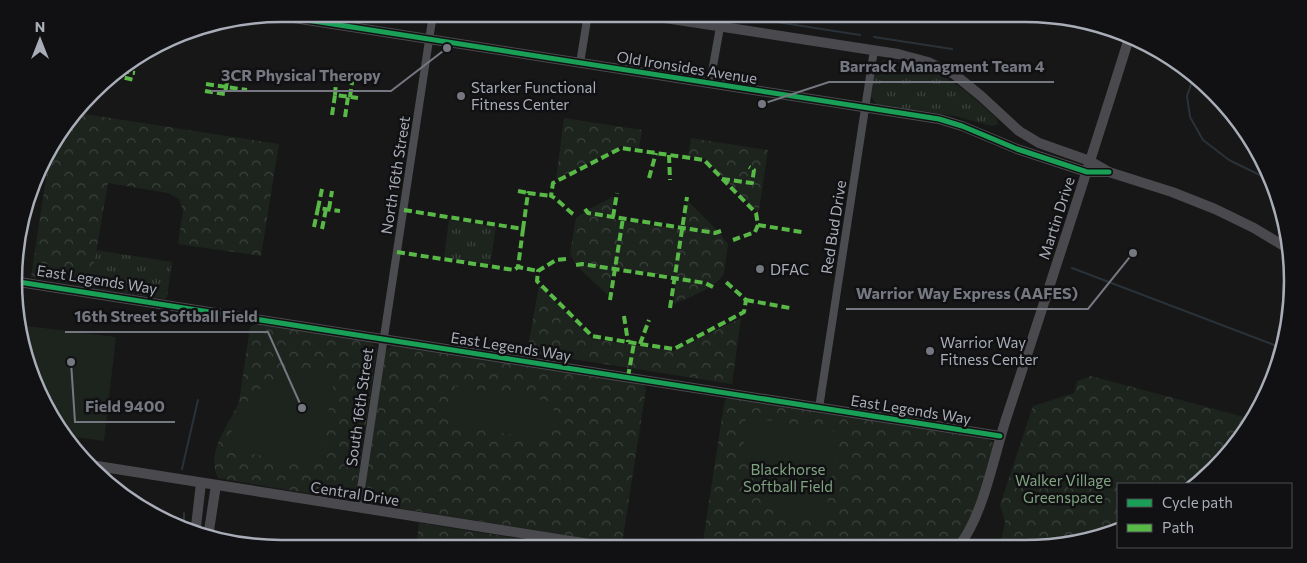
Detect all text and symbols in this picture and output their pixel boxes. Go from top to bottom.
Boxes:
north arrow [15,15,65,65]
text: N [35,18,45,35]
street label: Old Ironsides Avenue [615,47,759,87]
callout: Barrack Managment Team 4 [829,51,1054,82]
text: Barrack Managment Team 4 [840,56,1045,75]
callout: 3CR Physical Theropy [211,60,391,91]
text: 3CR Physical Theropy [221,65,381,84]
place label: Starker Functional Fitness Center [471,78,596,113]
marker: Starker Functional Fitness Center [455,90,467,102]
street label: North 16th Street [377,115,413,235]
street label: Martin Drive [1034,174,1078,262]
street label: Red Bud Drive [817,179,849,275]
place label: DFAC [770,260,809,278]
street label: East Legends Way [35,261,159,297]
marker: DFAC [754,263,766,275]
callout: Warrior Way Express (AAFES) [846,278,1088,309]
text: Warrior Way Express (AAFES) [856,283,1078,302]
callout: 16th Street Softball Field [65,301,268,332]
text: 16th Street Softball Field [74,306,258,325]
street label: East Legends Way [449,328,573,364]
place label: Warrior Way Fitness Center [940,333,1038,368]
marker: Warrior Way Fitness Center [924,345,936,357]
street label: South 16th Street [342,347,376,467]
callout: Field 9400 [75,391,175,422]
street label: East Legends Way [849,391,973,427]
text: Field 9400 [85,396,165,415]
park label: Blackhorse Softball Field [743,460,833,495]
park label: Walker Village Greenspace [1015,471,1111,506]
street label: Central Drive [309,477,401,509]
legend [1117,483,1292,548]
text: Cycle path [1162,493,1233,511]
text: Path [1162,518,1194,536]

